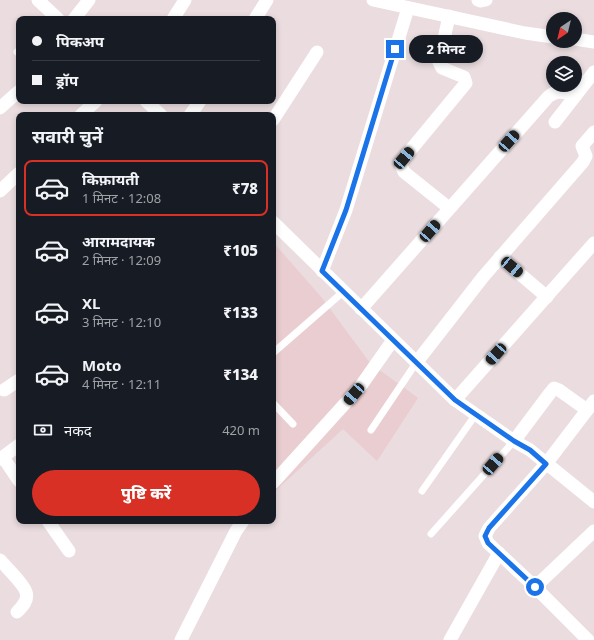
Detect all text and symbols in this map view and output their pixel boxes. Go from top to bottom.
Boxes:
north arrow [546,12,582,48]
map controls [546,12,582,92]
text: पिकअप [56,31,104,51]
callout: 2 मिनट [409,35,483,63]
route end [386,40,404,58]
text: 2 मिनट [427,40,465,58]
button: layers [546,56,582,92]
text: ड्रॉप [56,70,78,90]
text: सवारी चुनें [32,124,103,148]
car [497,128,521,154]
car [392,145,416,171]
text: किफ़ायती [82,169,139,189]
icon: car [34,170,70,206]
text: ₹78 [232,178,258,198]
text: 1 मिनट · 12:08 [82,189,161,207]
car [418,218,442,244]
text: आरामदायक [82,231,155,251]
icon: car [34,232,70,268]
text: ₹105 [223,240,258,260]
text: 2 मिनट · 12:09 [82,251,161,269]
car [499,255,525,279]
text: XL [82,293,100,313]
icon: car [34,294,70,330]
text: ₹133 [223,302,258,322]
text: 3 मिनट · 12:10 [82,313,161,331]
car [484,341,508,367]
text: Moto [82,355,121,375]
icon: car [34,356,70,392]
text: ₹134 [223,364,258,384]
text: 4 मिनट · 12:11 [82,375,161,393]
car [342,381,366,407]
icon: cash [32,419,54,441]
text: नकद [64,420,92,440]
text: 420 m [222,421,260,439]
car [481,451,505,477]
button: पुष्टि करें [32,470,260,516]
route start [526,578,544,596]

